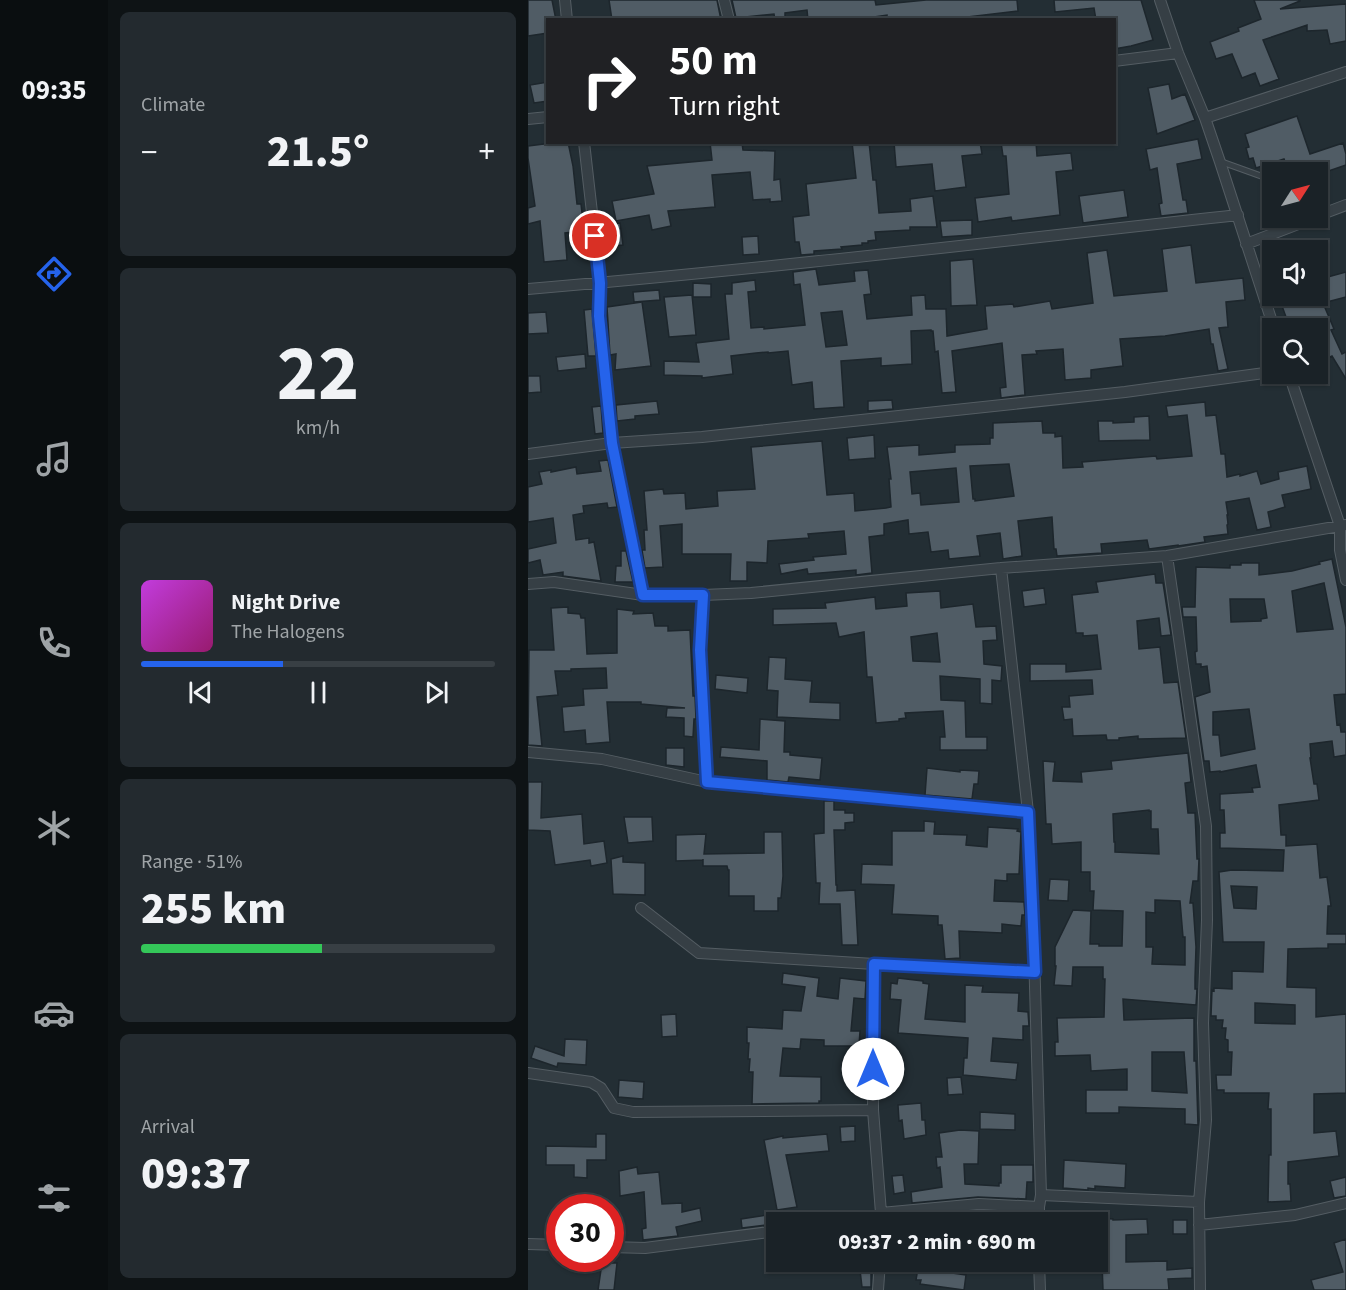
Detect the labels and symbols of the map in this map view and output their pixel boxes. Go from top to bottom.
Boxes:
north arrow [1262,162,1328,228]
pin [569,210,620,261]
position arrow [841,1037,905,1101]
speed limit sign: 30 [546,1194,624,1272]

